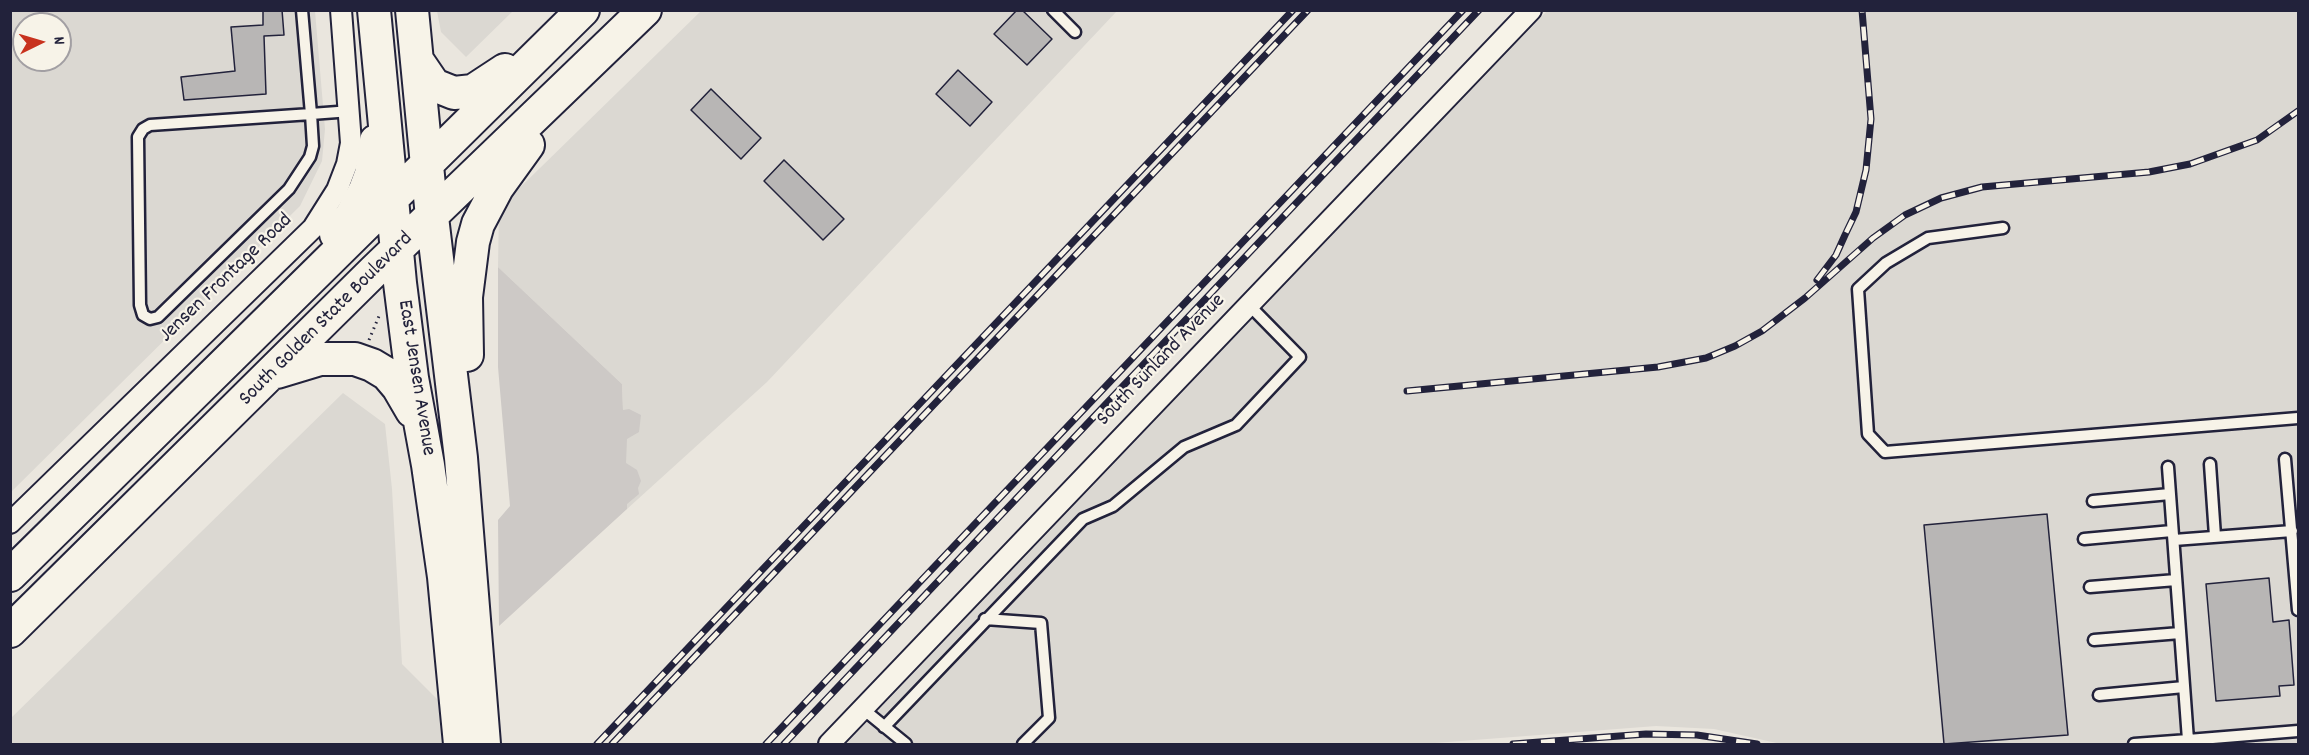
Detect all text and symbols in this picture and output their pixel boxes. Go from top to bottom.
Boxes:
north arrow [12,12,72,72]
text: N [47,36,70,46]
street label: Jensen Frontage Road [155,209,299,349]
street label: South Golden State Boulevard [235,228,419,412]
street label: South Sunland Avenue [1092,289,1232,433]
street label: East Jensen Avenue [390,298,440,458]

